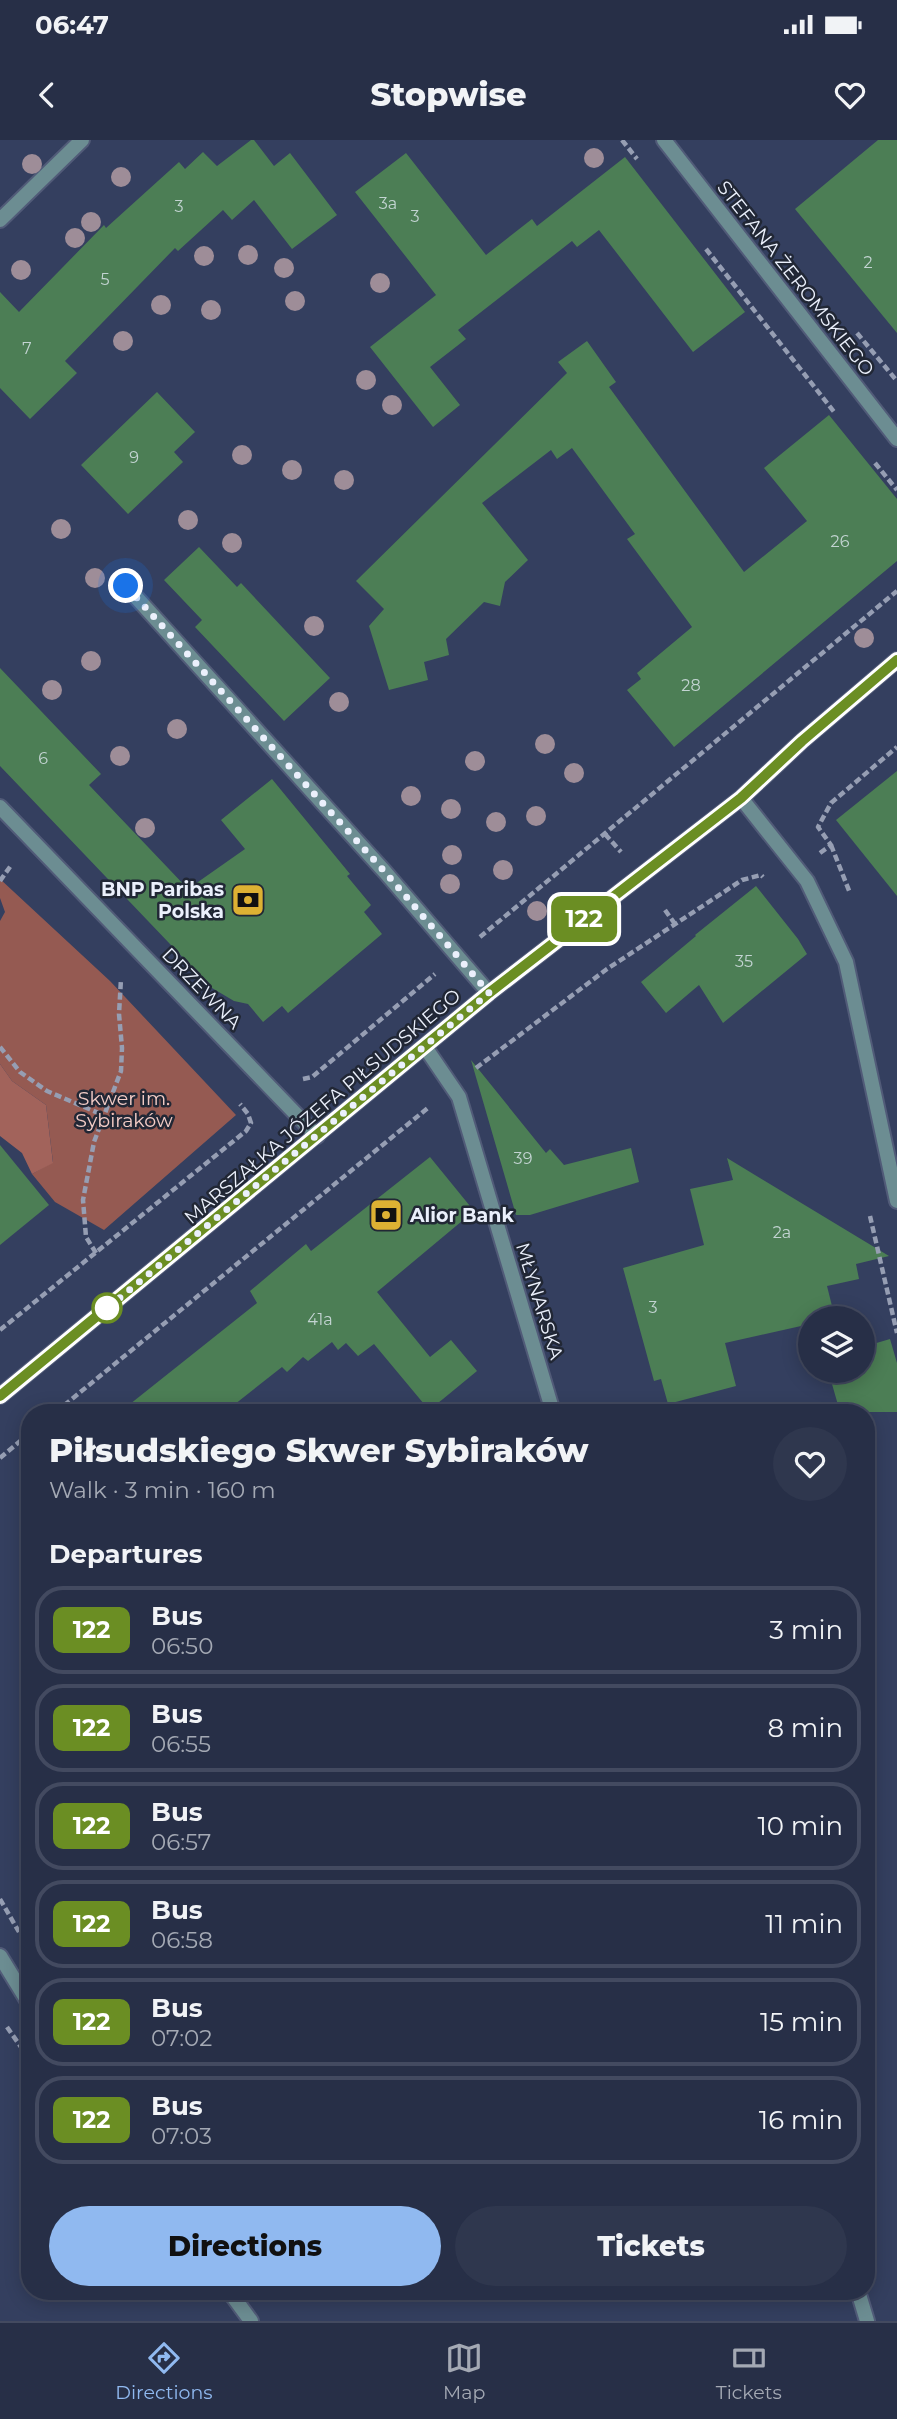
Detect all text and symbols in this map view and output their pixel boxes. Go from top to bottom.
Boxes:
text: 06:47 [35,9,109,41]
text: Stopwise [370,75,527,114]
icon: back [28,76,66,114]
icon: heart [831,76,869,114]
street label: STEFANA ŻEROMSKIEGO [712,176,879,380]
house number: 3a [379,194,397,213]
house number: 3 [174,197,184,216]
house number: 3 [410,207,420,226]
house number: 2 [863,253,873,272]
house number: 5 [100,270,110,289]
house number: 7 [22,339,32,358]
house number: 9 [129,448,139,467]
house number: 26 [831,532,850,551]
your location [108,568,143,603]
house number: 28 [681,676,701,695]
house number: 6 [38,749,48,768]
place label: BNP Paribas Polska [101,878,224,923]
bank icon: BNP Paribas Polska [229,881,267,919]
line badge: 122 [544,896,624,942]
text: 122 [565,904,603,933]
street label: DRZEWNA [157,943,246,1034]
house number: 35 [735,952,753,971]
street label: MARSZAŁKA JÓZEFA PIŁSUDSKIEGO [180,984,465,1229]
park label: Skwer im. Sybiraków [75,1087,173,1132]
house number: 39 [514,1149,532,1168]
bank icon: Alior Bank [367,1196,405,1234]
place label: Alior Bank [409,1204,514,1227]
house number: 2a [773,1223,791,1242]
street label: MŁYNARSKA [511,1240,568,1363]
unlabelled marker [92,1293,122,1323]
house number: 3 [648,1298,658,1317]
map controls [798,1306,875,1383]
button: layers [798,1306,875,1383]
house number: 41a [307,1310,333,1329]
button: heart [773,1427,847,1501]
text: Piłsudskiego Skwer Sybiraków [49,1430,589,1470]
text: Walk · 3 min · 160 m [49,1476,276,1504]
text: Departures [49,1538,203,1570]
text: Bus [151,1600,203,1632]
text: 3 min [769,1614,843,1646]
text: 122 [73,1615,110,1644]
text: 06:50 [151,1632,213,1660]
text: Bus [151,1698,203,1730]
text: 8 min [767,1712,843,1744]
text: 122 [73,1713,110,1742]
text: 06:55 [151,1730,211,1758]
text: Bus [151,1796,203,1828]
text: 10 min [757,1810,843,1842]
text: 122 [73,1811,110,1840]
text: 06:57 [151,1828,211,1856]
text: Bus [151,1894,203,1926]
text: 11 min [765,1908,843,1940]
text: 122 [73,1909,110,1938]
text: 06:58 [151,1926,213,1954]
text: Bus [151,1992,203,2024]
text: 15 min [760,2006,843,2038]
text: 122 [73,2007,110,2036]
text: 07:02 [151,2024,212,2052]
text: Bus [151,2090,203,2122]
text: 16 min [759,2104,843,2136]
text: 122 [73,2105,110,2134]
text: 07:03 [151,2122,212,2150]
button: Directions [49,2206,441,2286]
button: Tickets [455,2206,847,2286]
tab: Directions [115,2339,213,2404]
tab: Map [443,2339,485,2404]
tab: Tickets [716,2339,782,2404]

